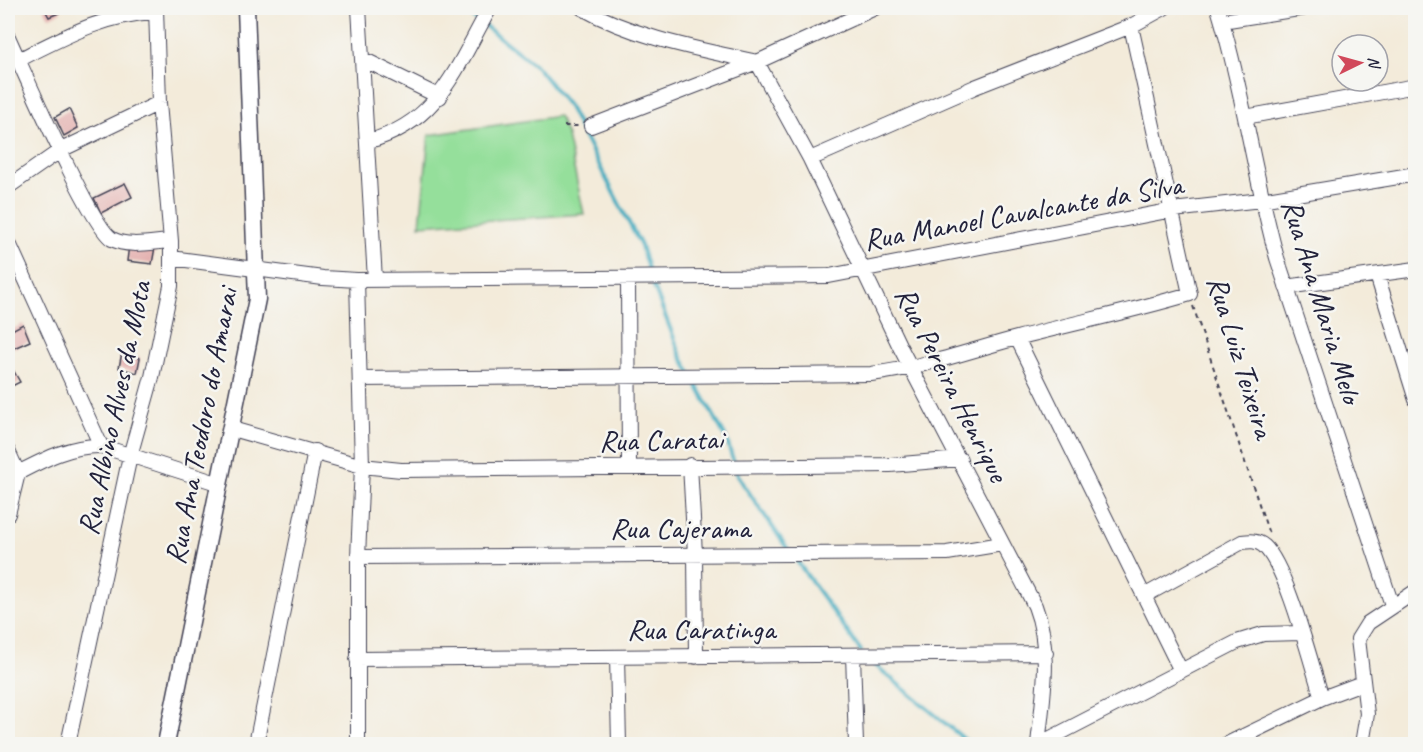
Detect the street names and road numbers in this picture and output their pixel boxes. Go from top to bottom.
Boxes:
street label: Rua Manoel Cavalcante da Silva [861,165,1188,259]
street label: Rua Ana Maria Melo [1273,194,1372,411]
street label: Rua Luiz Teixeira [1198,271,1284,445]
street label: Rua Albino Alves da Mota [69,276,160,538]
street label: Rua Pereira Henrique [886,280,1019,490]
street label: Rua Ana Teodoro do Amarai [156,281,247,567]
street label: Rua Caratai [599,420,727,460]
street label: Rua Cajerama [610,509,753,547]
street label: Rua Caratinga [627,610,778,648]

